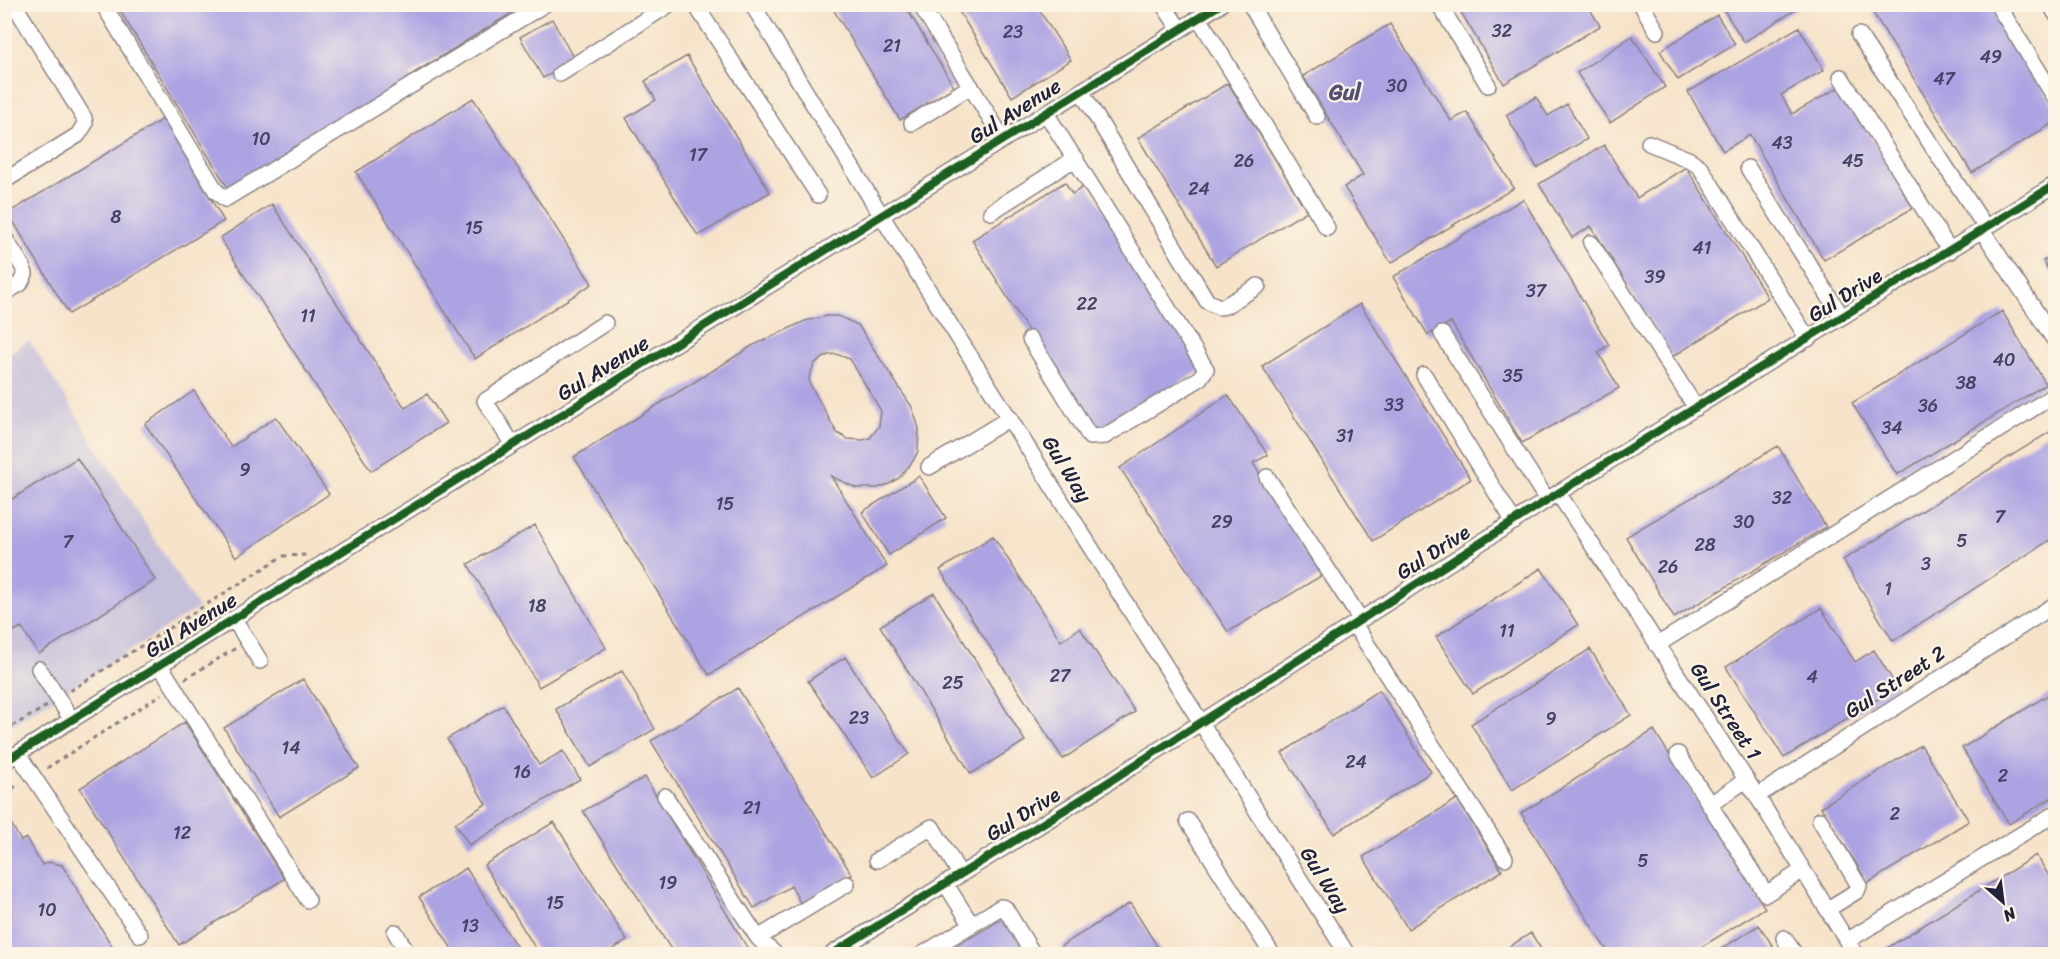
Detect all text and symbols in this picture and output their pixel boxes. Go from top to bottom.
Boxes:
house number: 32 [1492,15,1512,47]
house number: 23 [1003,16,1023,48]
house number: 21 [883,30,901,62]
house number: 49 [1980,41,2002,73]
house number: 47 [1933,63,1956,95]
street label: Gul Avenue [961,67,1069,155]
house number: 30 [1386,70,1408,102]
district label: Gul [1328,73,1363,112]
house number: 10 [251,123,271,155]
house number: 43 [1771,127,1793,159]
house number: 17 [689,139,709,171]
house number: 26 [1234,145,1254,177]
house number: 45 [1842,145,1864,177]
house number: 24 [1188,173,1210,205]
house number: 8 [111,201,122,233]
house number: 15 [465,212,483,244]
house number: 41 [1693,232,1712,264]
street label: Gul Drive [1800,257,1890,333]
house number: 39 [1645,261,1665,293]
house number: 37 [1526,275,1548,307]
house number: 22 [1077,288,1097,320]
house number: 11 [300,300,316,332]
street label: Gul Avenue [549,324,657,412]
house number: 40 [1993,344,2015,376]
house number: 35 [1503,360,1523,392]
house number: 38 [1956,367,1977,399]
house number: 33 [1384,389,1404,421]
house number: 36 [1918,390,1938,422]
house number: 34 [1881,412,1903,444]
house number: 31 [1336,420,1354,452]
street label: Gul Way [1031,428,1103,510]
house number: 9 [239,454,251,486]
house number: 32 [1772,482,1792,514]
house number: 15 [716,488,734,520]
house number: 7 [1995,501,2007,533]
house number: 29 [1211,506,1233,538]
house number: 30 [1733,506,1755,538]
street label: Gul Drive [1388,514,1478,590]
house number: 5 [1957,525,1968,557]
house number: 7 [63,526,75,558]
house number: 28 [1694,529,1716,561]
house number: 3 [1921,548,1931,580]
house number: 26 [1658,551,1678,583]
house number: 1 [1884,573,1892,605]
street label: Gul Avenue [137,581,245,669]
house number: 18 [528,590,546,622]
house number: 11 [1499,615,1515,647]
street label: Gul Street 2 [1837,635,1953,729]
street label: Gul Street 1 [1680,654,1772,768]
house number: 27 [1050,660,1072,692]
house number: 4 [1806,661,1818,693]
house number: 25 [942,667,964,699]
house number: 23 [849,702,869,734]
house number: 9 [1545,703,1557,735]
house number: 14 [282,732,300,764]
house number: 24 [1345,746,1367,778]
house number: 16 [513,756,531,788]
house number: 2 [1998,760,2008,792]
street label: Gul Drive [978,776,1068,852]
house number: 21 [743,792,761,824]
house number: 2 [1890,798,1900,830]
house number: 12 [173,817,191,849]
street label: Gul Way [1289,839,1361,921]
house number: 5 [1638,845,1649,877]
house number: 19 [659,867,677,899]
north arrow [1973,872,2033,932]
house number: 15 [546,887,564,919]
house number: 10 [37,894,57,926]
text: N [1997,899,2022,931]
house number: 13 [461,910,479,942]

